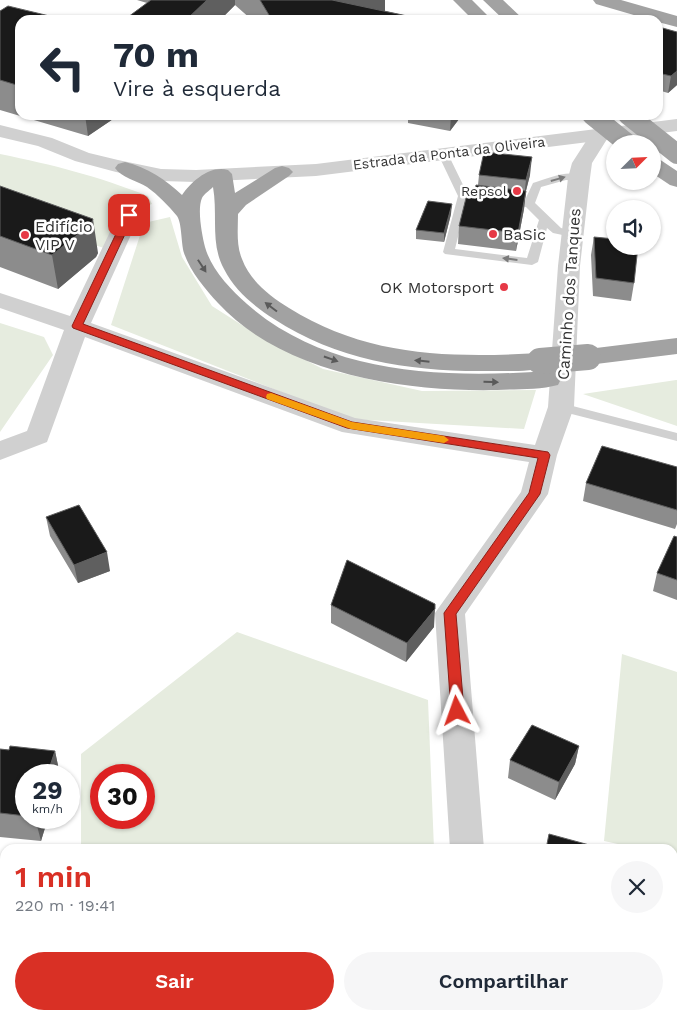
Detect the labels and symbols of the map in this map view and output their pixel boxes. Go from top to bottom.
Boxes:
street label: Estrada da Ponta da Oliveira [352,133,546,173]
north arrow [606,135,661,190]
one-way arrow [550,175,565,183]
place label: Repsol [461,183,508,199]
marker: Repsol [511,185,523,197]
pin [108,194,150,236]
street label: Caminho dos Tanques [554,208,584,380]
place label: Edifício VIP V [35,217,93,254]
place label: BaSic [503,225,546,244]
marker: BaSic [487,228,499,240]
marker: Edifício VIP V [19,229,31,241]
one-way arrow [501,255,517,263]
one-way arrow [198,260,207,273]
place label: OK Motorsport [380,278,494,297]
marker: OK Motorsport [498,281,510,293]
one-way arrow [265,301,278,312]
one-way arrow [324,355,339,363]
one-way arrow [413,357,429,365]
one-way arrow [483,378,499,386]
position arrow [430,684,482,736]
speed limit sign: 30 [90,764,155,829]

